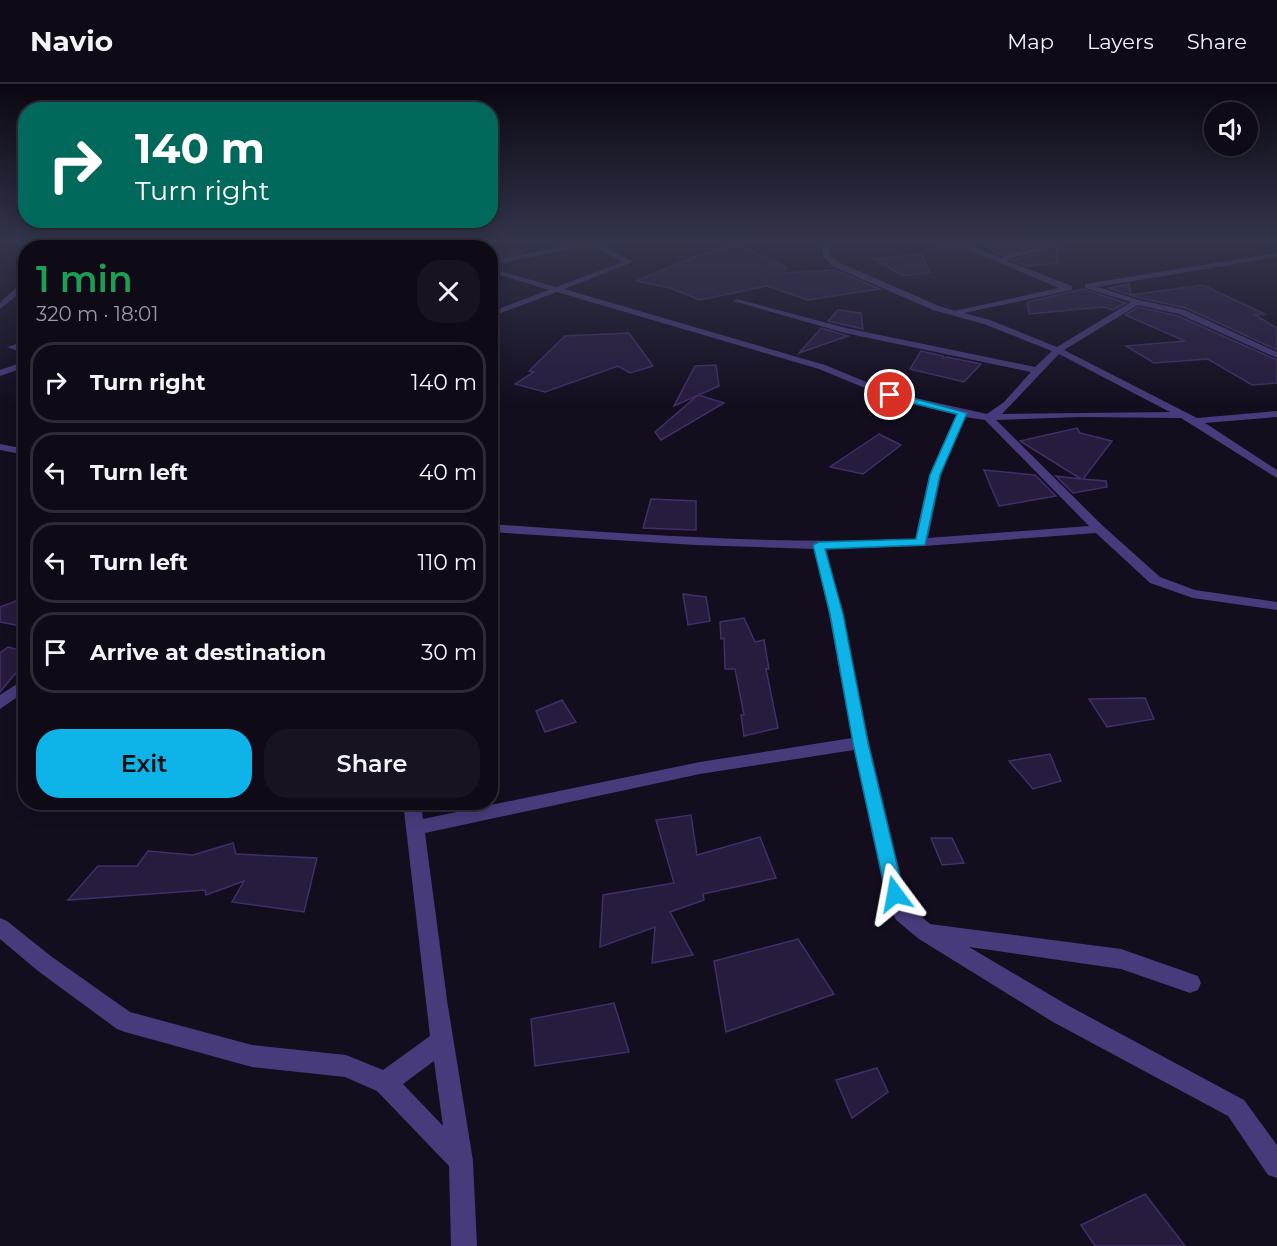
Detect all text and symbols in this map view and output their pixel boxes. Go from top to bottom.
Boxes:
text: Navio [30,24,113,58]
text: Map [1007,29,1054,54]
text: Layers [1087,29,1154,54]
text: Share [1187,29,1247,54]
map controls [1204,102,1258,156]
button: sound [1204,102,1258,156]
text: 140 m [135,122,265,174]
icon: right [36,126,114,204]
text: Turn right [135,174,270,207]
text: 1 min [36,257,133,301]
button: close [417,260,480,323]
text: 320 m · 18:01 [36,302,158,326]
icon: right [39,366,72,399]
text: Turn right [90,369,205,396]
text: 140 m [411,369,477,396]
pin [864,369,915,420]
icon: arrive [873,378,906,411]
icon: left [39,456,72,489]
text: Turn left [90,459,188,486]
text: 40 m [419,459,477,486]
icon: left [39,546,72,579]
text: Turn left [90,549,188,576]
text: 110 m [417,549,477,576]
icon: arrive [39,636,72,669]
text: Arrive at destination [90,639,326,666]
text: 30 m [421,639,477,666]
button: Exit [36,729,252,798]
button: Share [264,729,480,798]
position arrow [863,862,927,926]

